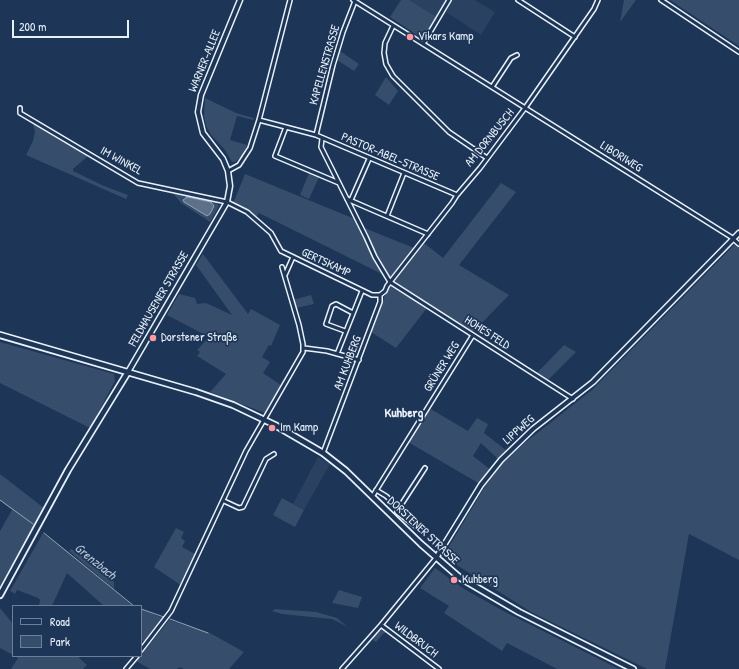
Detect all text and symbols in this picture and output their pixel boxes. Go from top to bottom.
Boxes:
scale bar [14,12,131,38]
text: 200 m [19,18,46,35]
street label: KAPELLENSTRASSE [307,23,343,107]
street label: WARNER-ALLEE [186,28,224,94]
place label: Vikars Kamp [418,30,473,44]
marker: Vikars Kamp [405,32,415,42]
street label: AM DORNBUSCH [462,106,518,170]
street label: PASTOR-ABEL-STRASSE [339,130,441,184]
street label: LIBORIWEG [597,139,645,175]
street label: IM WINKEL [98,144,144,178]
street label: GERTSKAMP [299,245,353,281]
street label: FELDHAUSENER STRASSE [126,249,192,349]
street label: HOHES FELD [462,313,512,353]
place label: Dorstener Straße [161,331,237,345]
marker: Dorstener Straße [148,333,158,343]
street label: AM KUHBERG [331,334,365,392]
street label: GRÜNER WEG [421,339,463,395]
district label: Kuhberg [385,406,423,422]
street label: LIPPWEG [500,412,538,448]
place label: Im Kamp [280,421,318,435]
marker: Im Kamp [267,423,277,433]
street label: DORSTENER STRASSE [384,494,462,568]
water label: Grenzbach [71,541,119,583]
place label: Kuhberg [462,573,498,587]
marker: Kuhberg [449,575,459,585]
legend [12,605,142,657]
text: Road [50,613,70,630]
street label: WILDBRUCH [391,619,441,661]
text: Park [50,633,70,650]

